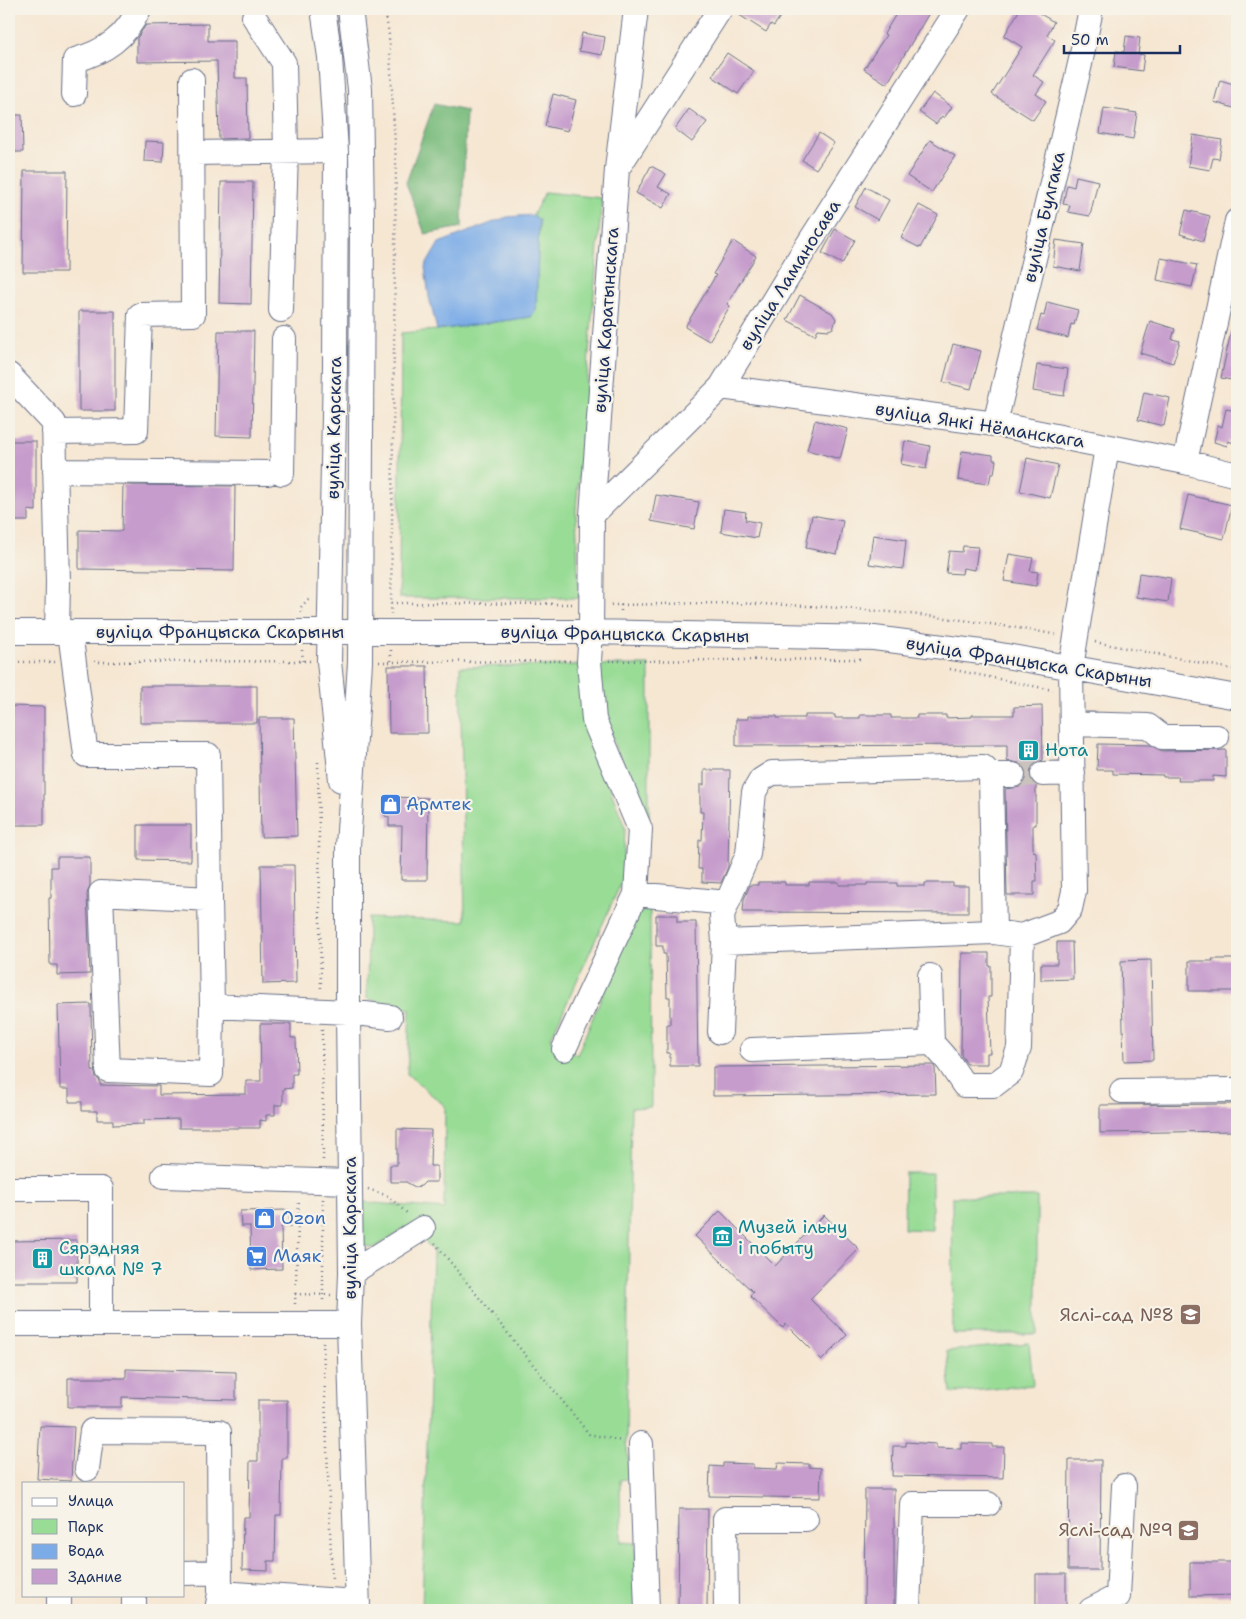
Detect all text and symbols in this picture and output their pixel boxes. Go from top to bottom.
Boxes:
scale bar [1064,22,1180,54]
text: 50 m [1071,30,1109,50]
street label: вуліца Булгака [1017,149,1071,285]
street label: вуліца Ламаносава [734,195,846,355]
street label: вуліца Каратынскага [588,226,624,414]
street label: вуліца Карскага [321,356,347,500]
street label: вуліца Янкі Нёманскага [874,397,1086,453]
street label: вуліца Францыска Скарыны [96,620,344,644]
street label: вуліца Францыска Скарыны [500,620,750,648]
street label: вуліца Францыска Скарыны [904,631,1154,693]
building icon: Нота [1017,738,1041,762]
place label: Нота [1045,738,1088,762]
shop icon: Армтек [378,792,402,816]
place label: Армтек [406,792,471,816]
street label: вуліца Карскага [338,1156,362,1300]
shop icon: Ozon [253,1206,277,1230]
place label: Ozon [281,1206,326,1230]
place label: Музей ільну і побыту [738,1215,847,1260]
museum icon: Музей ільну і побыту [710,1225,734,1249]
place label: Сярэдняя школа № 7 [59,1236,163,1281]
supermarket icon: Маяк [245,1244,269,1268]
place label: Маяк [273,1244,322,1268]
building icon: Сярэдняя школа № 7 [31,1246,55,1270]
place label: Яслі-сад №8 [1060,1303,1174,1327]
school or university icon: Яслі-сад №8 [1178,1303,1202,1327]
legend [22,1482,185,1596]
text: Улица [68,1491,114,1511]
text: Парк [68,1517,104,1537]
place label: Яслі-сад №9 [1059,1518,1173,1542]
school or university icon: Яслі-сад №9 [1177,1518,1201,1542]
text: Вода [68,1541,105,1561]
text: Здание [68,1567,122,1587]

